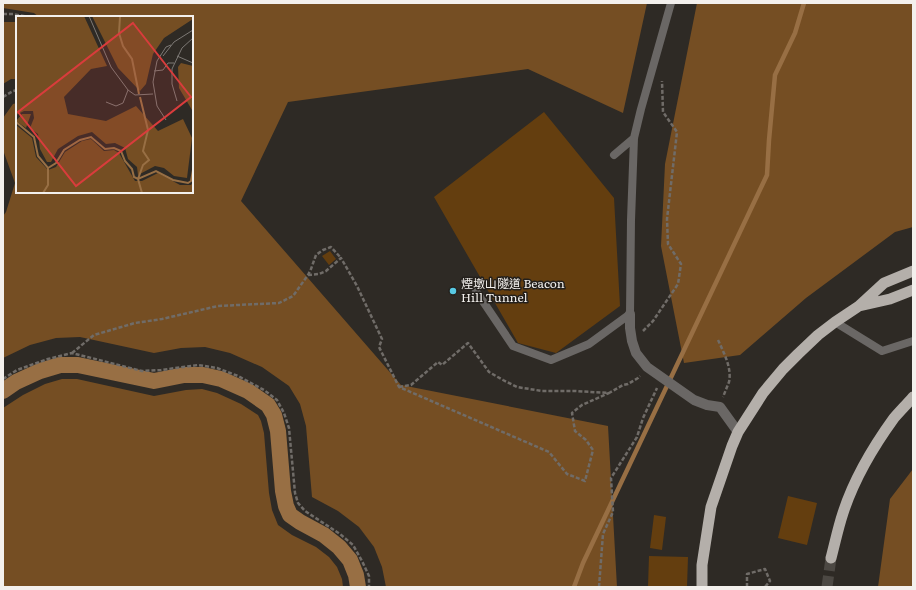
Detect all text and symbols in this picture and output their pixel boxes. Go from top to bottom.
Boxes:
inset map [16,16,193,193]
place label: 煙墩山隧道 Beacon Hill Tunnel [461,274,565,306]
marker: 煙墩山隧道 Beacon Hill Tunnel [448,286,458,296]

